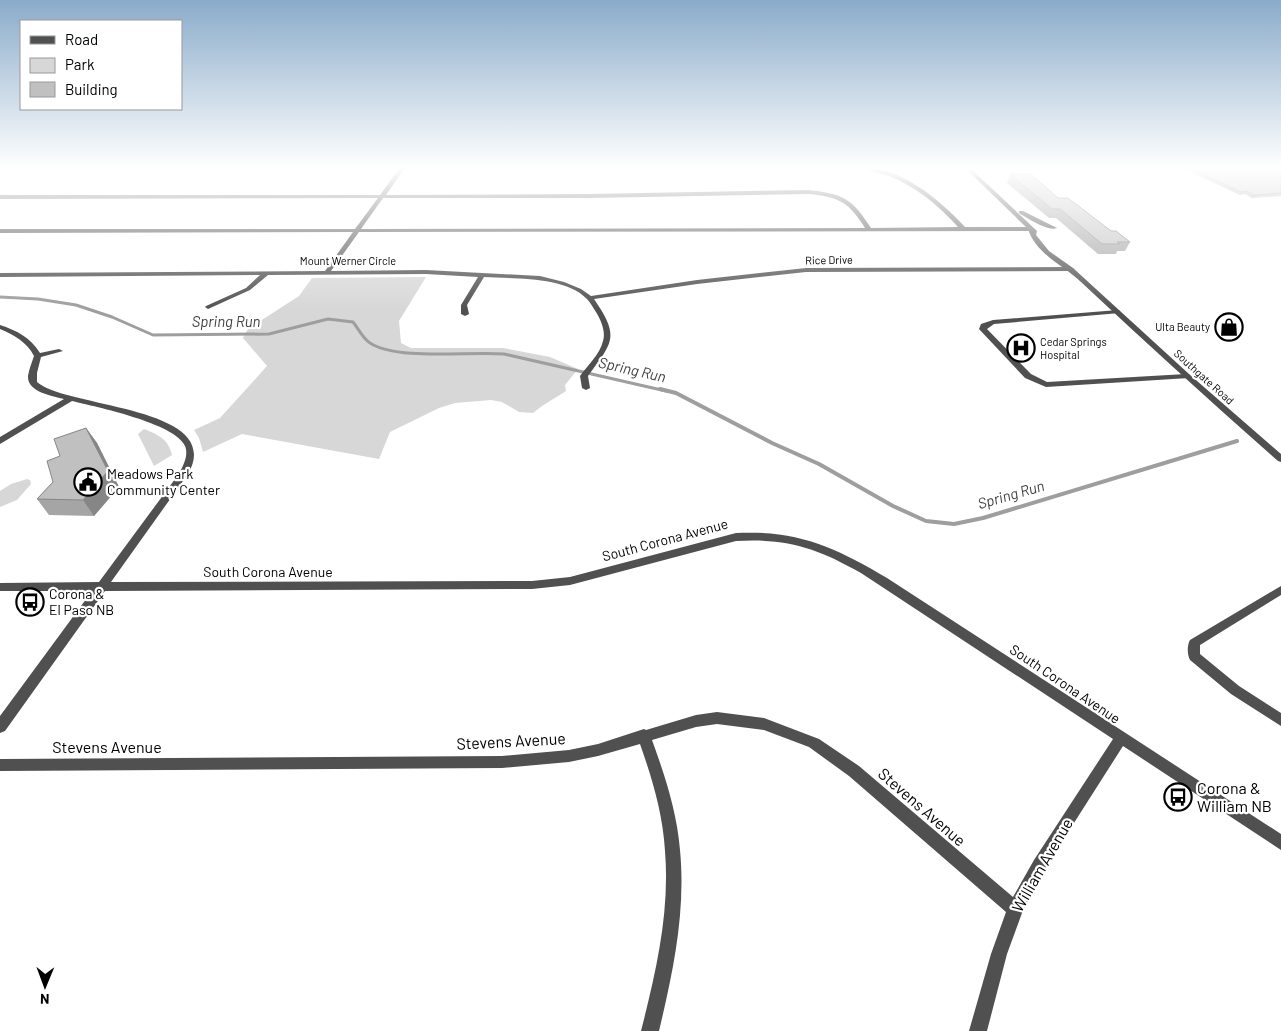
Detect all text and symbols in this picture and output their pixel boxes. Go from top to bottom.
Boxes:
legend [20,20,182,110]
text: Road [65,30,98,48]
text: Park [65,55,95,73]
text: Building [65,80,118,98]
street label: Rice Drive [805,253,853,266]
street label: Mount Werner Circle [300,254,396,267]
water label: Spring Run [192,312,260,330]
shop icon: Ulta Beauty [1214,312,1244,342]
place label: Ulta Beauty [1155,320,1210,333]
hospital icon: Cedar Springs Hospital [1006,333,1036,363]
place label: Cedar Springs Hospital [1040,335,1107,361]
street label: Southgate Road [1172,346,1237,407]
water label: Spring Run [597,353,668,386]
place label: Meadows Park Community Center [107,465,220,498]
public building icon: Meadows Park Community Center [73,467,103,497]
water label: Spring Run [975,476,1046,512]
street label: South Corona Avenue [600,515,730,564]
street label: South Corona Avenue [203,563,333,580]
place label: Corona & El Paso NB [49,585,114,618]
bus stop icon: Corona & El Paso NB [15,587,45,617]
street label: South Corona Avenue [1007,640,1124,727]
street label: Stevens Avenue [456,728,566,753]
street label: Stevens Avenue [52,737,162,756]
street label: Stevens Avenue [875,764,970,850]
place label: Corona & William NB [1197,778,1272,815]
bus stop icon: Corona & William NB [1163,782,1193,812]
street label: William Avenue [1007,815,1076,915]
north arrow [20,961,70,1011]
text: N [40,991,50,1008]

